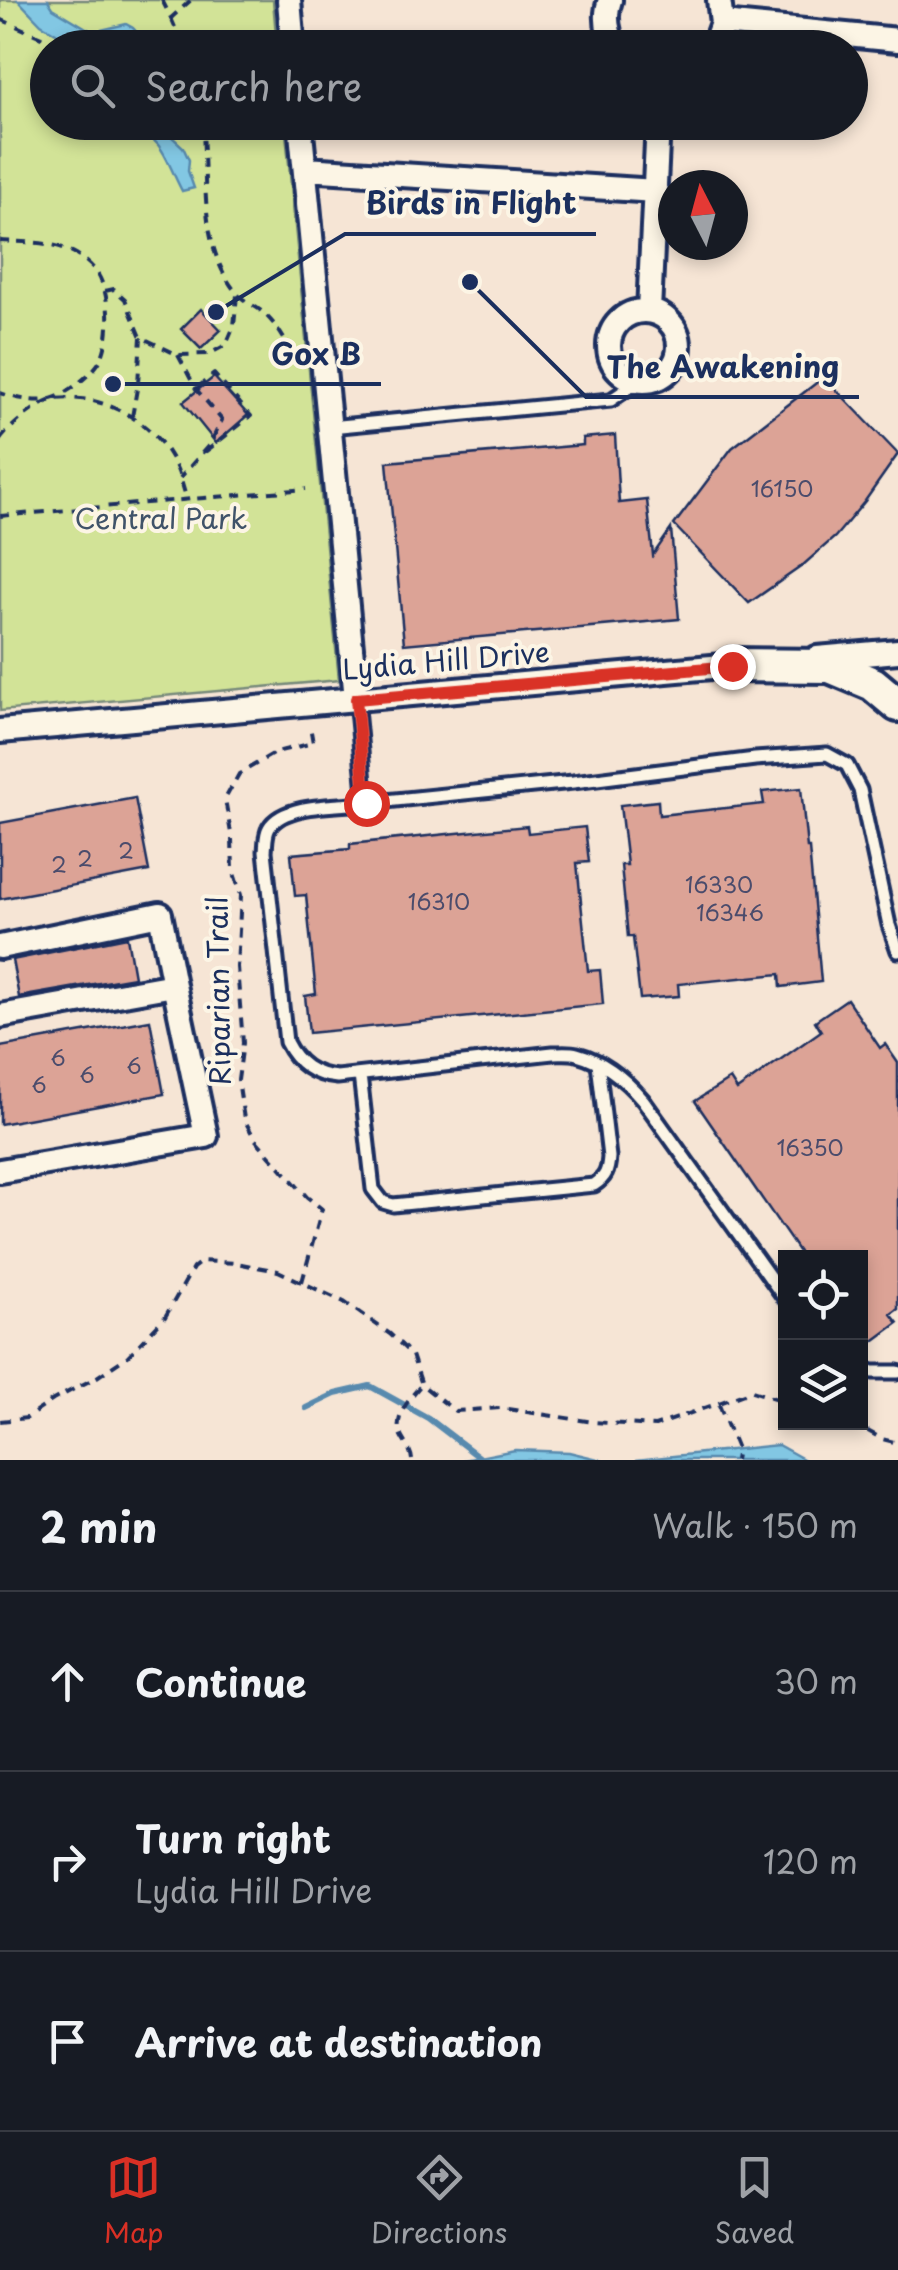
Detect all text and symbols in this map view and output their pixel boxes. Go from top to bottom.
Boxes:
search box [30,30,868,140]
text: Search here [145,57,362,114]
icon: search [65,58,120,113]
north arrow [658,170,748,260]
callout: Birds in Flight [345,174,596,234]
text: Birds in Flight [365,179,577,224]
callout: Gox B [252,324,381,384]
text: Gox B [271,330,361,375]
callout: The Awakening [586,337,859,397]
text: The Awakening [607,343,839,388]
house number: 16150 [751,471,813,504]
park label: Central Park [75,496,247,539]
street label: Lydia Hill Drive [341,629,551,690]
route end [710,644,756,690]
route start [344,781,390,827]
house number: 2 [118,833,134,866]
house number: 2 [77,841,93,874]
house number: 2 [51,847,67,880]
house number: 16330 [685,867,753,900]
house number: 16310 [408,884,470,917]
house number: 16346 [696,895,764,928]
street label: Riparian Trail [194,896,241,1086]
house number: 6 [50,1040,66,1073]
house number: 6 [126,1048,142,1081]
house number: 6 [79,1057,95,1090]
house number: 6 [31,1067,47,1100]
house number: 16350 [776,1130,844,1163]
map controls [778,1250,868,1430]
button: locate [778,1250,868,1340]
button: layers [778,1340,868,1430]
text: 2 min [40,1494,157,1557]
text: Walk · 150 m [652,1501,858,1549]
text: Continue [135,1653,306,1710]
icon: ahead [40,1654,95,1709]
text: 30 m [774,1657,858,1705]
text: Turn right [135,1809,331,1866]
icon: right [40,1834,95,1889]
text: 120 m [763,1837,858,1885]
text: Lydia Hill Drive [135,1866,372,1914]
text: Arrive at destination [135,2013,543,2070]
icon: arrive [40,2014,95,2069]
tab: Map [104,2150,164,2253]
tab: Directions [371,2150,507,2253]
tab: Saved [715,2150,794,2253]

